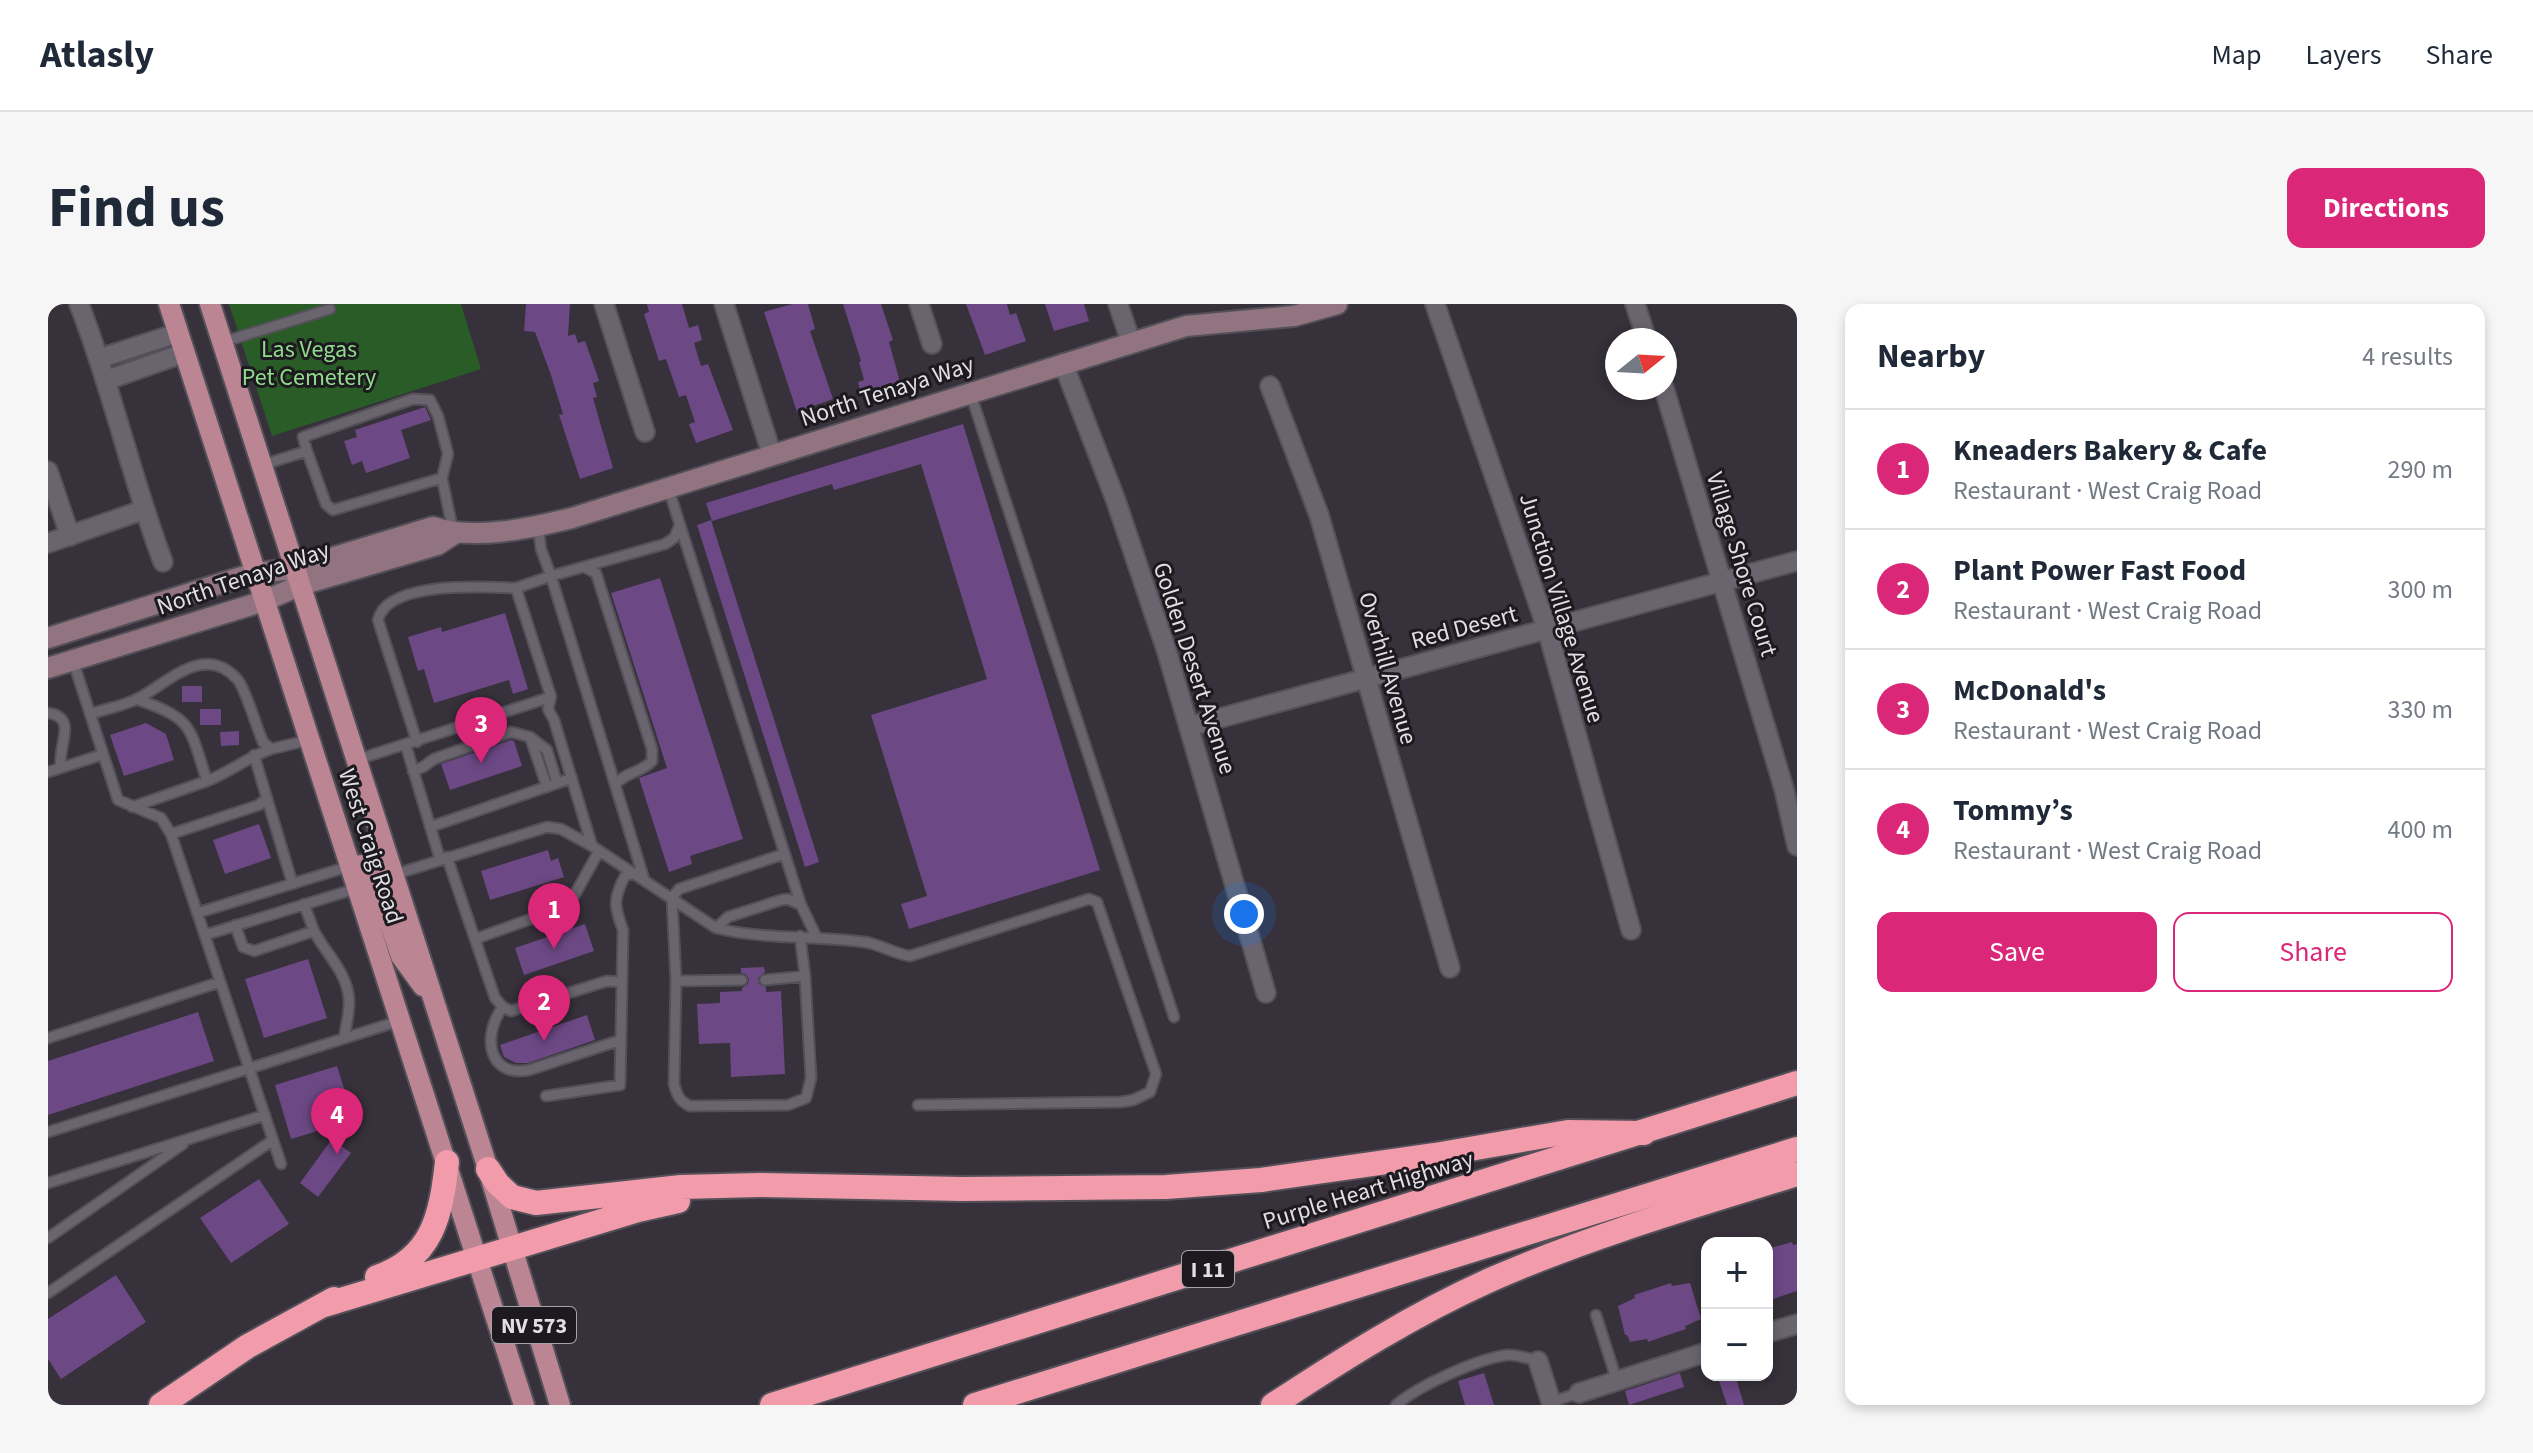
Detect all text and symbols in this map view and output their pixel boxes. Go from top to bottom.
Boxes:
text: Atlasly [40,28,154,82]
text: Map [2211,35,2261,75]
text: Layers [2305,35,2381,75]
text: Share [2425,35,2493,75]
button: Directions [2287,168,2485,248]
text: Find us [48,169,225,248]
north arrow [1605,328,1677,400]
park label: Las Vegas Pet Cemetery [242,332,376,395]
text: Nearby [1877,332,1985,381]
text: 4 results [2362,338,2453,375]
street label: North Tenaya Way [796,347,978,436]
text: Kneaders Bakery & Cafe [1953,429,2267,472]
text: 1 [1896,451,1910,488]
text: 290 m [2387,451,2453,488]
street label: Village Shore Court [1697,468,1786,661]
text: Restaurant · West Craig Road [1953,472,2262,509]
street label: Junction Village Avenue [1510,489,1613,727]
street label: North Tenaya Way [152,533,334,624]
text: Plant Power Fast Food [1953,549,2246,592]
street label: Golden Desert Avenue [1144,558,1245,779]
text: 2 [1896,571,1910,608]
text: 300 m [2387,571,2453,608]
street label: Overhill Avenue [1349,588,1426,749]
text: Restaurant · West Craig Road [1953,592,2262,629]
street label: Red Desert [1407,597,1521,658]
text: McDonald's [1953,669,2106,712]
text: 3 [1896,691,1910,728]
text: 330 m [2387,691,2453,728]
pin: 3 [455,697,507,763]
text: Restaurant · West Craig Road [1953,712,2262,749]
street label: West Craig Road [329,764,412,928]
text: Tommy’s [1953,789,2073,832]
text: 4 [1896,811,1910,848]
text: 400 m [2387,811,2453,848]
text: Restaurant · West Craig Road [1953,832,2262,869]
pin: 1 [528,883,580,949]
your location [1224,894,1264,934]
button: Save [1877,912,2157,992]
button: Share [2173,912,2453,992]
pin: 2 [518,975,570,1041]
pin: 4 [311,1088,363,1154]
street label: Purple Heart Highway [1258,1142,1478,1239]
map controls [1701,1237,1773,1381]
button: + [1701,1237,1773,1309]
road number: I 11 [1182,1251,1234,1287]
road number: NV 573 [492,1307,576,1343]
button: − [1701,1309,1773,1381]

